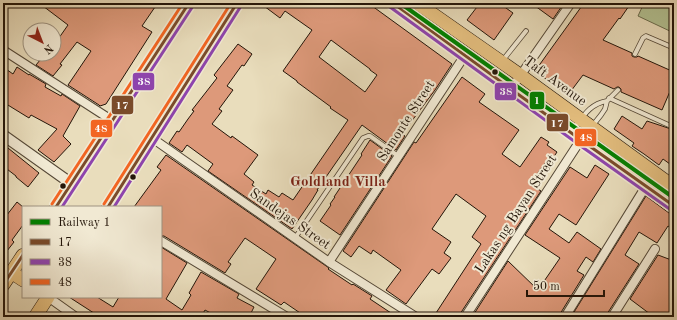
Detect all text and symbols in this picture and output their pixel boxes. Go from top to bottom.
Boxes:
north arrow [22,22,62,62]
text: N [40,41,54,56]
street label: Taft Avenue [521,54,589,108]
unlabelled marker [490,67,500,77]
line badge: 38 [132,72,155,91]
text: 38 [138,77,150,88]
street label: Samonte Street [375,78,437,164]
line badge: 38 [494,82,517,101]
text: 38 [500,87,512,98]
line badge: 1 [529,91,545,110]
line badge: 17 [111,95,134,115]
text: 1 [534,96,540,107]
text: 17 [116,101,128,112]
line badge: 17 [546,113,569,132]
line badge: 48 [90,119,113,138]
text: 17 [551,119,563,130]
text: 48 [95,124,107,135]
line badge: 48 [574,128,597,147]
text: 48 [580,133,592,144]
street label: Lakas ng Bayan Street [472,152,560,276]
unlabelled marker [128,172,138,182]
district label: Goldland Villa [290,175,386,190]
unlabelled marker [58,181,68,191]
street label: Sandejas Street [247,186,333,252]
legend [22,206,162,298]
text: Railway 1 [58,217,110,229]
text: 17 [58,237,72,249]
text: 38 [58,257,72,269]
scale bar [527,272,604,298]
text: 48 [58,277,72,289]
text: 50 m [533,280,560,293]

